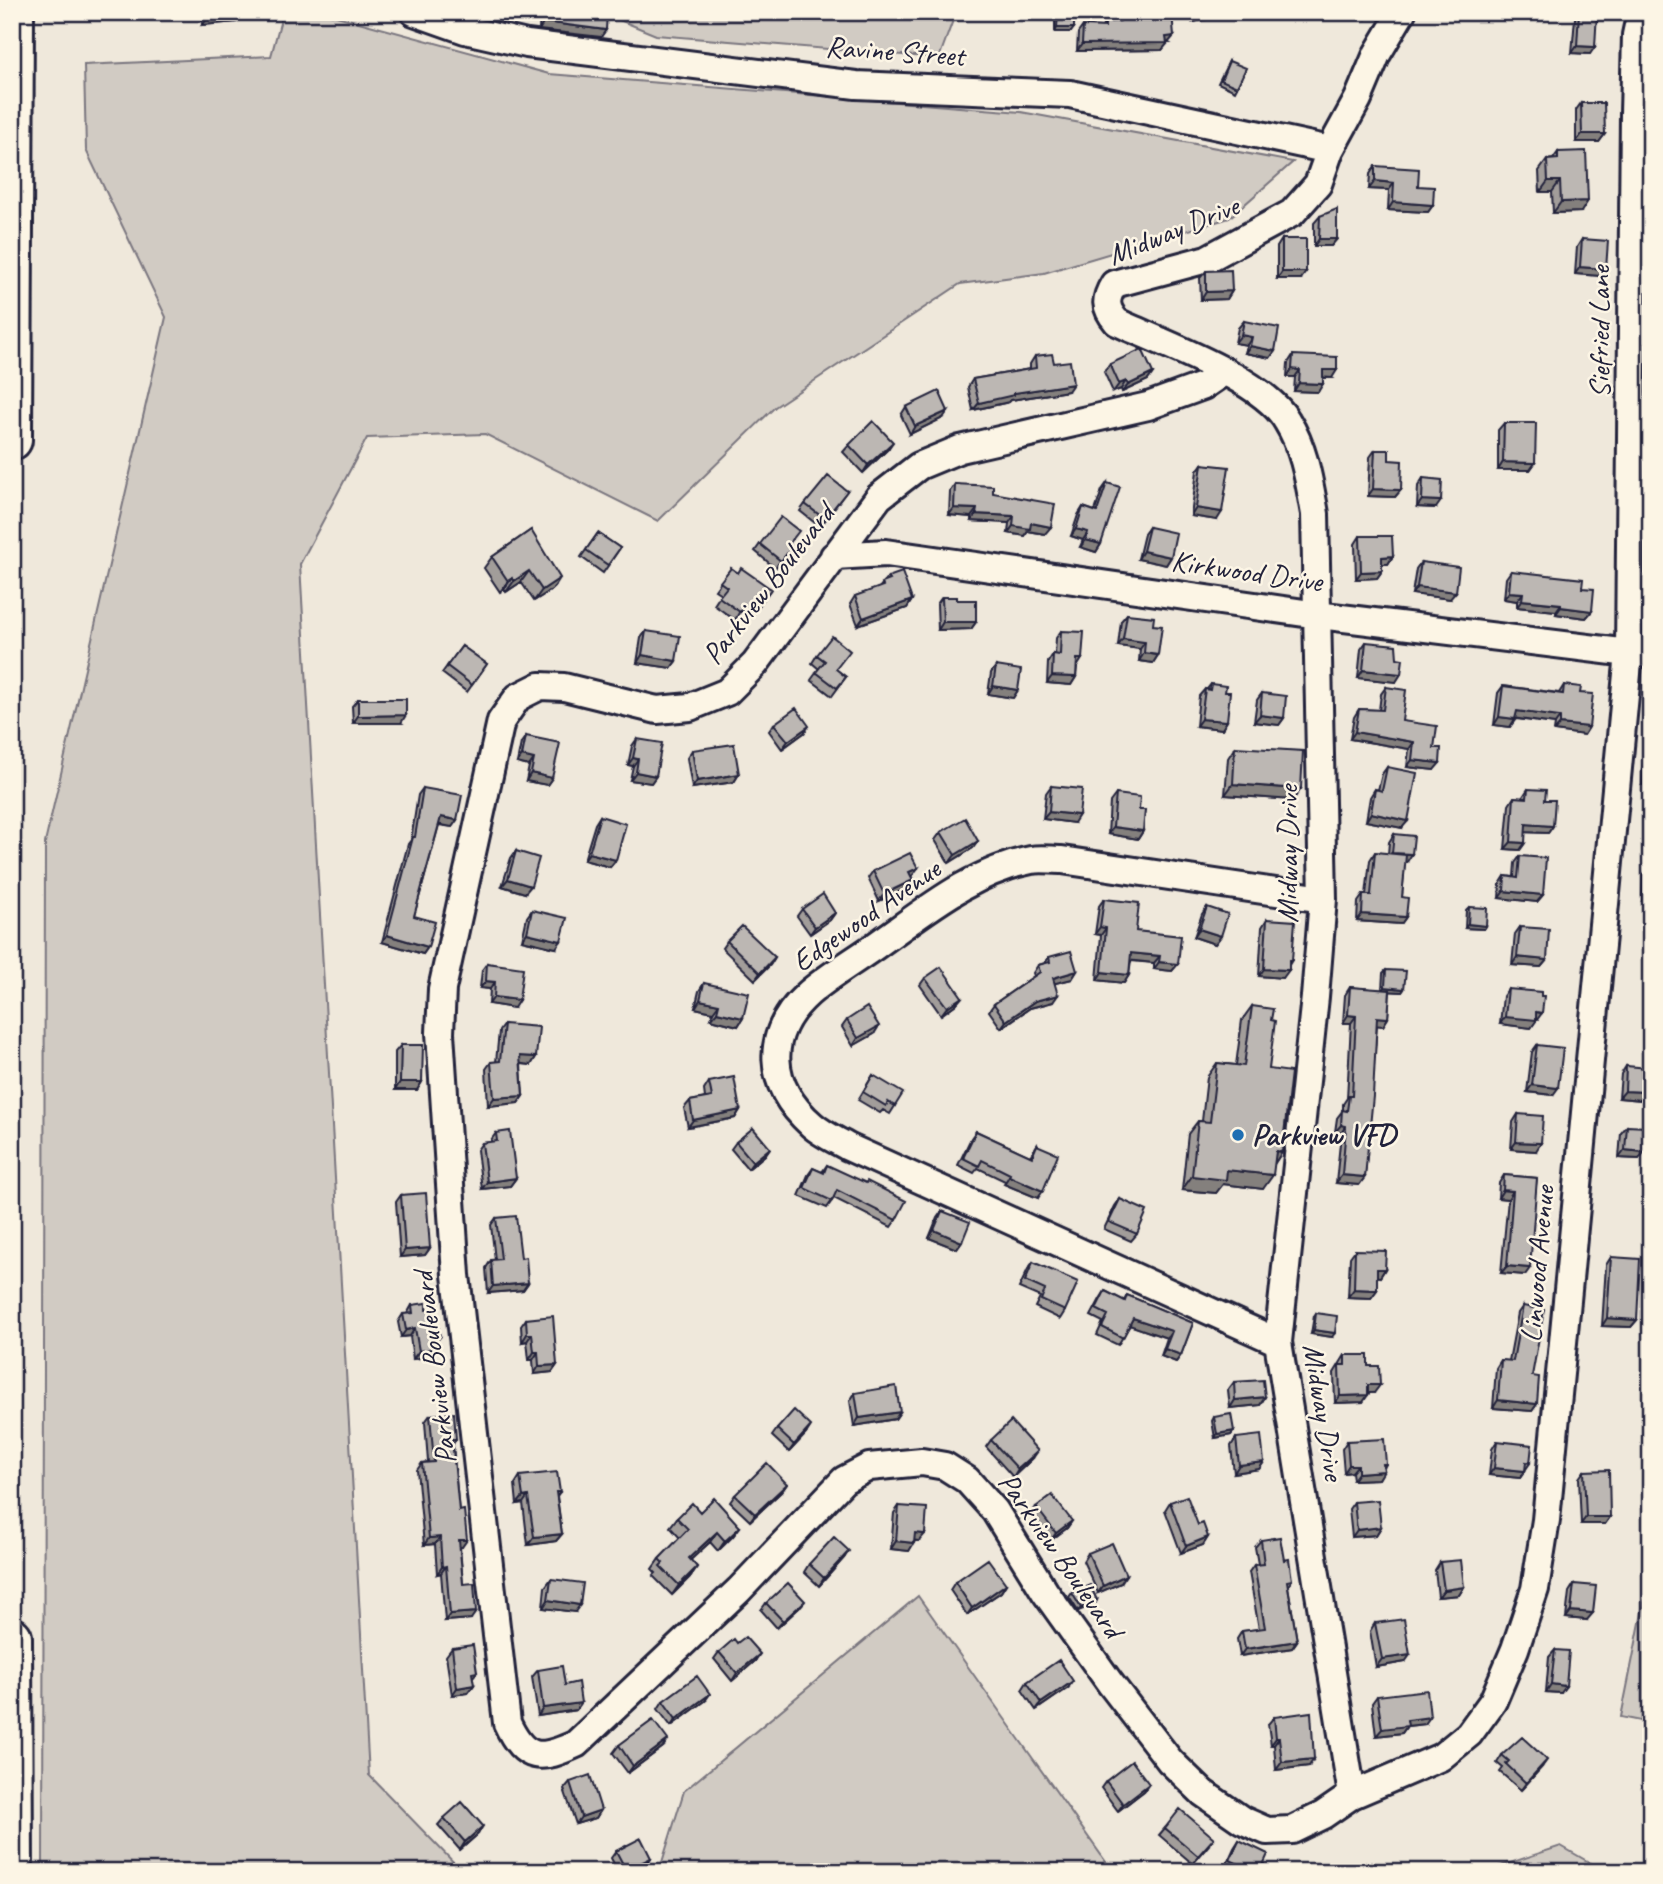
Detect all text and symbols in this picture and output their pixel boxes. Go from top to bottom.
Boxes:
street label: Ravine Street [824,27,969,75]
street label: Midway Drive [1102,186,1246,273]
street label: Siefried Lane [1580,263,1618,398]
street label: Parkview Boulevard [693,493,845,672]
street label: Kirkwood Drive [1169,542,1327,601]
street label: Midway Drive [1268,783,1306,923]
street label: Edgewood Avenue [784,849,950,980]
place label: Parkview VFD [1252,1116,1399,1154]
marker: Parkview VFD [1230,1127,1246,1143]
street label: Linwood Avenue [1511,1182,1563,1344]
street label: Parkview Boulevard [403,1266,465,1466]
street label: Midway Drive [1294,1341,1354,1485]
street label: Parkview Boulevard [990,1465,1134,1649]

